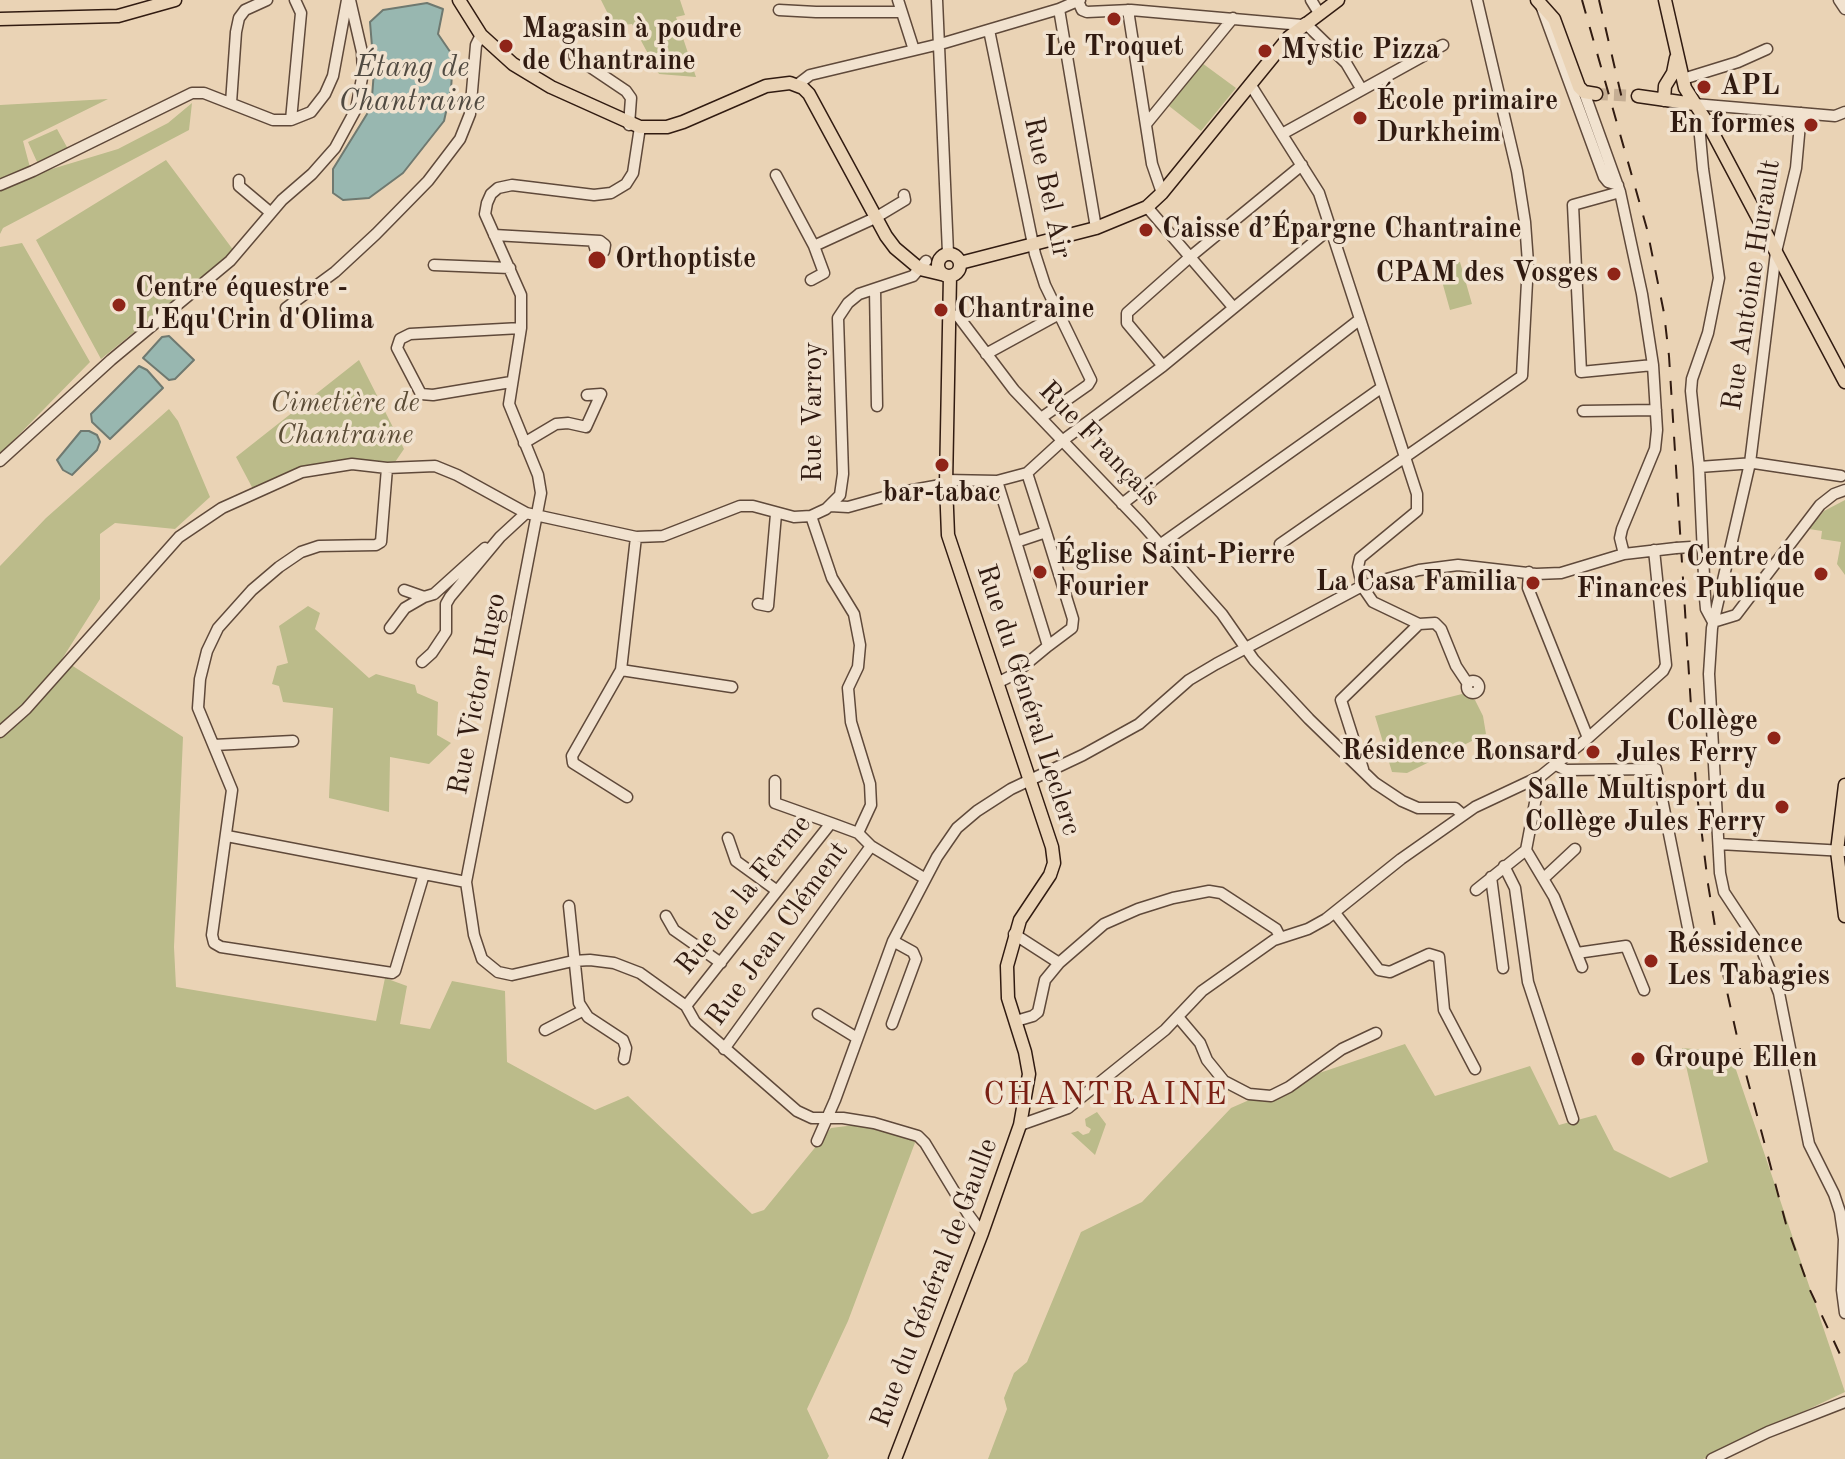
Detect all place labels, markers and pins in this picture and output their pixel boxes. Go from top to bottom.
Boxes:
marker: Le Troquet [1105,10,1123,28]
place label: Magasin à poudre de Chantraine [522,13,742,79]
place label: Le Troquet [1044,31,1184,65]
place label: Mystic Pizza [1281,34,1440,68]
marker: Magasin à poudre de Chantraine [497,37,515,55]
marker: Mystic Pizza [1256,42,1274,60]
place label: APL [1720,70,1780,104]
marker: APL [1695,78,1713,96]
place label: École primaire Durkheim [1376,85,1558,151]
place label: En formes [1669,108,1795,142]
marker: École primaire Durkheim [1351,109,1369,127]
marker: En formes [1802,116,1820,134]
place label: Caisse d’Épargne Chantraine [1162,213,1522,247]
marker: Caisse d’Épargne Chantraine [1137,221,1155,239]
place label: Orthoptiste [615,243,756,277]
marker: Orthoptiste [586,249,608,271]
place label: CPAM des Vosges [1375,257,1598,291]
marker: CPAM des Vosges [1605,265,1623,283]
place label: Centre équestre - L'Equ'Crin d'Olima [135,272,374,338]
place label: Chantraine [957,293,1095,327]
marker: Centre équestre - L'Equ'Crin d'Olima [110,296,128,314]
marker: Chantraine [932,301,950,319]
marker: bar-tabac [933,456,951,474]
place label: bar-tabac [883,477,1001,511]
place label: Église Saint-Pierre Fourier [1056,539,1296,605]
place label: Centre de Finances Publique [1576,541,1805,607]
marker: Église Saint-Pierre Fourier [1031,563,1049,581]
marker: Centre de Finances Publique [1812,565,1830,583]
place label: La Casa Familia [1315,566,1517,600]
marker: La Casa Familia [1524,574,1542,592]
place label: Collège Jules Ferry [1616,705,1758,771]
marker: Collège Jules Ferry [1765,729,1783,747]
place label: Résidence Ronsard [1341,735,1577,769]
marker: Résidence Ronsard [1584,743,1602,761]
place label: Salle Multisport du Collège Jules Ferry [1524,774,1766,840]
marker: Salle Multisport du Collège Jules Ferry [1773,798,1791,816]
place label: Réssidence Les Tabagies [1667,928,1830,994]
marker: Réssidence Les Tabagies [1642,952,1660,970]
place label: Groupe Ellen [1654,1042,1817,1076]
marker: Groupe Ellen [1629,1050,1647,1068]

